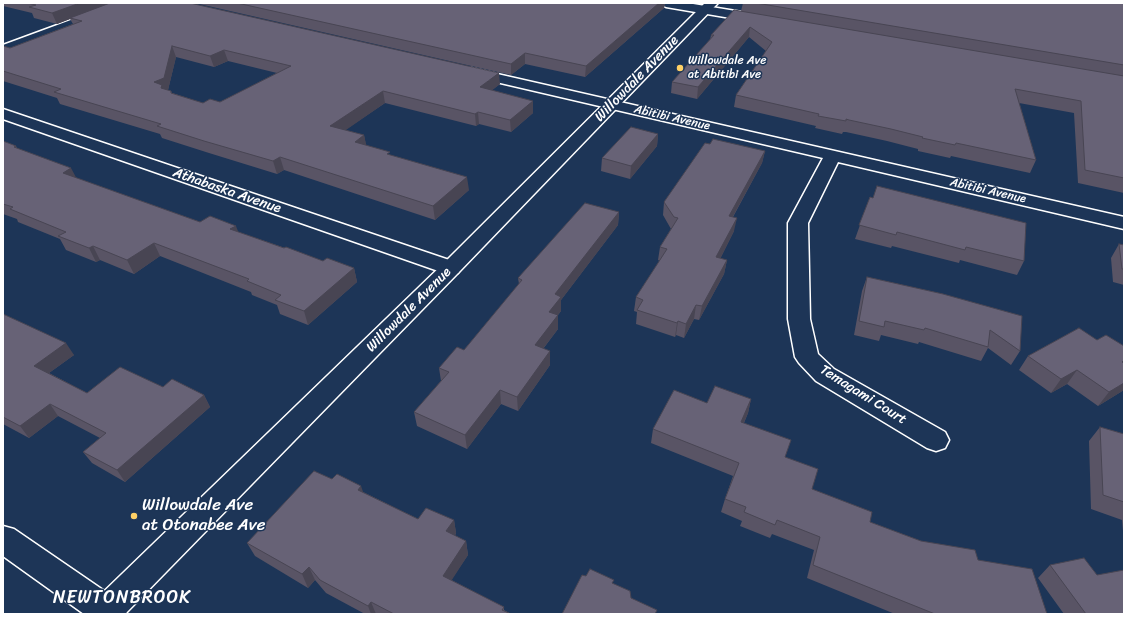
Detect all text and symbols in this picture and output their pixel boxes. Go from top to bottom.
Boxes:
street label: Willowdale Avenue [592,32,682,126]
place label: Willowdale Ave at Abitibi Ave [688,54,766,82]
marker: Willowdale Ave at Abitibi Ave [675,63,685,73]
street label: Abitibi Avenue [633,102,711,134]
street label: Athabaska Avenue [171,165,283,217]
street label: Abitibi Avenue [949,175,1027,207]
street label: Willowdale Avenue [363,264,455,356]
street label: Temagami Court [817,362,909,428]
place label: Willowdale Ave at Otonabee Ave [142,496,265,536]
marker: Willowdale Ave at Otonabee Ave [129,511,139,521]
district label: NEWTONBROOK [53,587,191,609]

